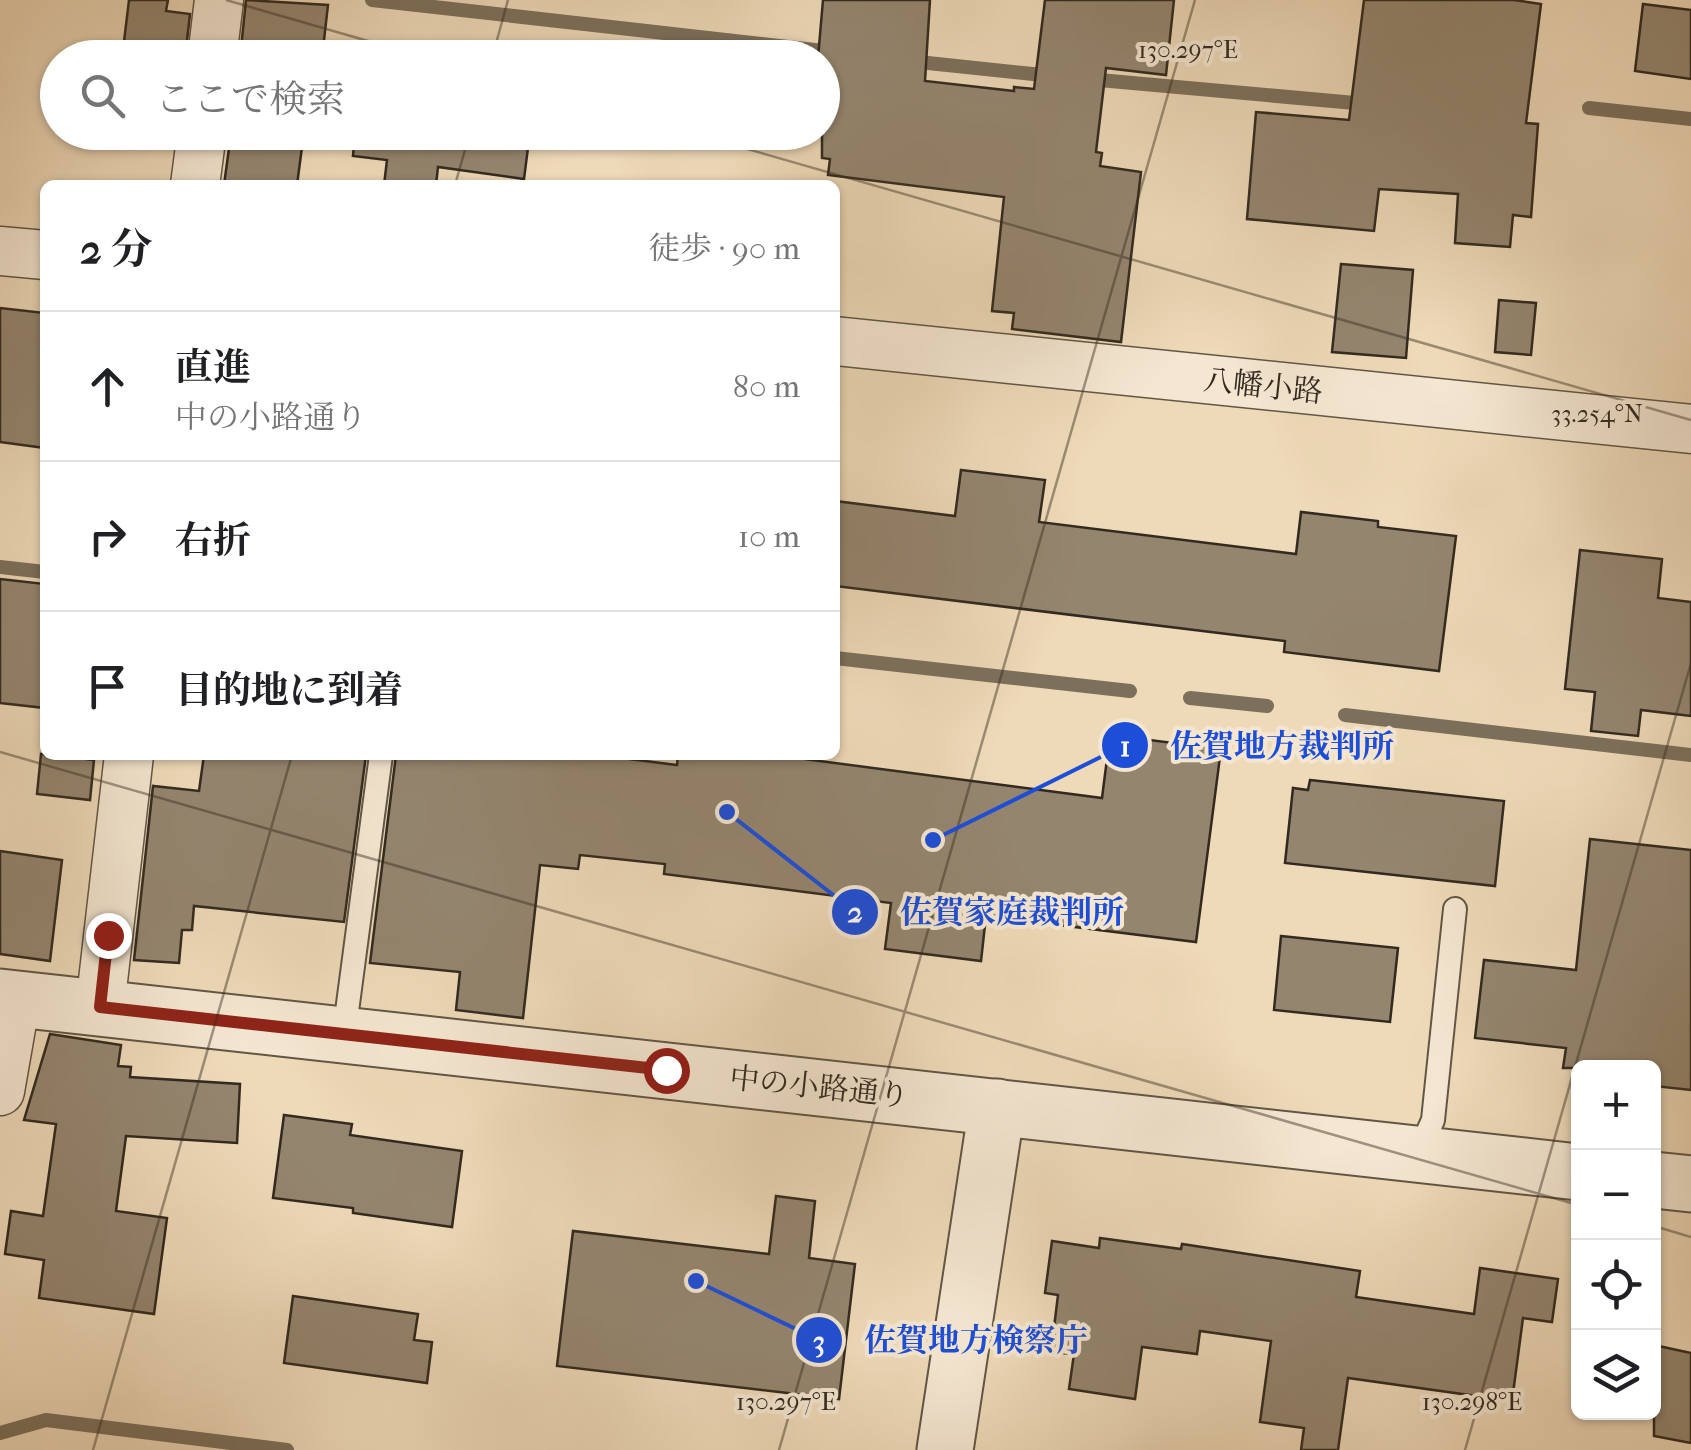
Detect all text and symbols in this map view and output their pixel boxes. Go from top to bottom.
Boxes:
text: 130.297°E [1138,35,1238,64]
search box [40,40,840,150]
icon: search [75,68,130,123]
text: ここで検索 [155,77,345,122]
text: 2 分 [80,225,153,274]
text: 徒歩 · 90 m [648,230,800,267]
text: 直進 [175,345,251,390]
icon: ahead [80,359,135,414]
street label: 八幡小路 [1201,363,1324,410]
text: 80 m [733,368,800,405]
text: 中の小路通り [175,399,367,436]
text: 33.254°N [1551,399,1643,428]
icon: right [80,509,135,564]
text: 右折 [175,518,251,563]
text: 10 m [738,518,800,555]
icon: arrive [80,659,135,714]
text: 目的地に到着 [175,668,403,713]
callout: 佐賀地方裁判所 [1100,714,1414,776]
text: 佐賀地方裁判所 [1170,728,1394,765]
text: 1 [1120,729,1130,764]
callout: 佐賀家庭裁判所 [830,881,1144,943]
text: 佐賀家庭裁判所 [900,894,1124,931]
text: 2 [847,895,863,930]
route end [86,913,132,959]
route start [644,1048,690,1094]
map controls [1571,1060,1661,1420]
button: + [1571,1060,1661,1150]
street label: 中の小路通り [728,1061,910,1114]
button: − [1571,1150,1661,1240]
button: locate [1571,1240,1661,1330]
callout: 佐賀地方検察庁 [794,1309,1108,1371]
text: 佐賀地方検察庁 [864,1322,1088,1359]
text: 3 [813,1324,825,1359]
button: layers [1571,1330,1661,1420]
text: 130.297°E [736,1387,836,1416]
text: 130.298°E [1422,1387,1522,1416]

